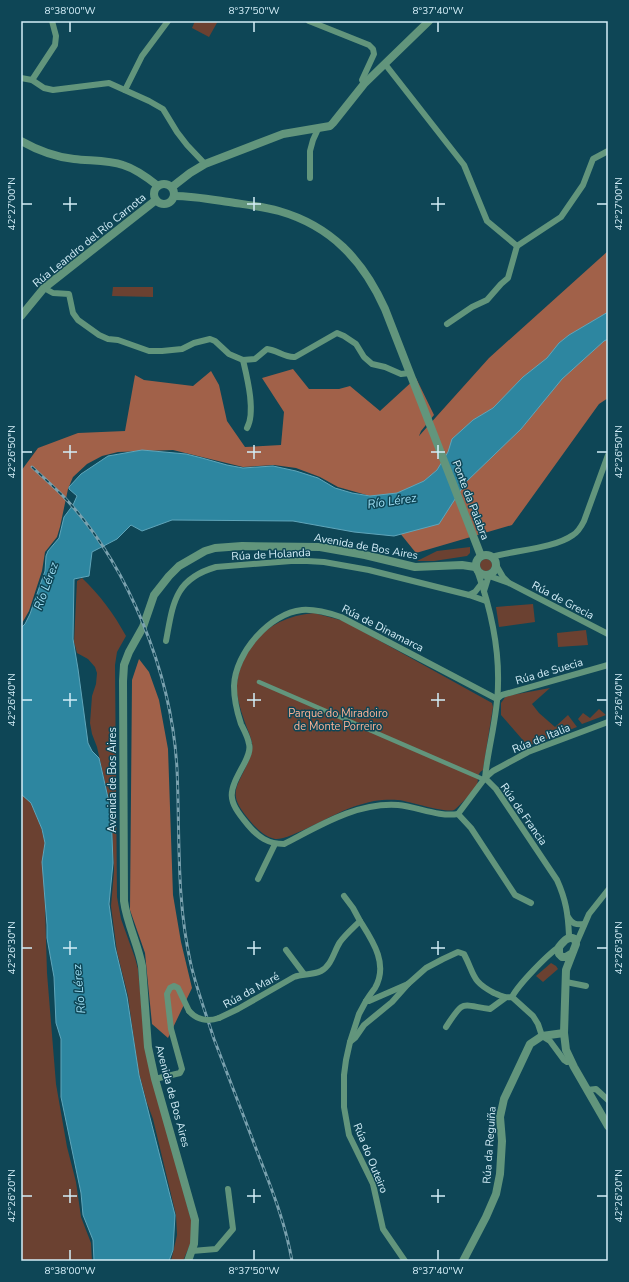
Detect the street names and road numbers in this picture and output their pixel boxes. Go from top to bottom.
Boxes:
street label: Rúa Leandro del Río Carnota [30,190,149,291]
street label: Ponte da Palabra [448,458,493,542]
street label: Avenida de Bos Aires [313,530,419,563]
street label: Rúa de Holanda [231,545,311,564]
street label: Rúa de Grecia [529,578,597,623]
street label: Rúa de Dinamarca [339,601,426,656]
street label: Rúa de Suecia [514,655,585,688]
street label: Rúa de Italia [510,720,573,757]
street label: Avenida de Bos Aires [105,727,120,833]
street label: Rúa de Francia [497,780,551,848]
street label: Rúa da Maré [220,969,282,1012]
street label: Avenida de Bos Aires [152,1043,193,1149]
street label: Rúa da Reguiña [479,1106,500,1184]
street label: Rúa do Outeiro [350,1121,391,1195]

